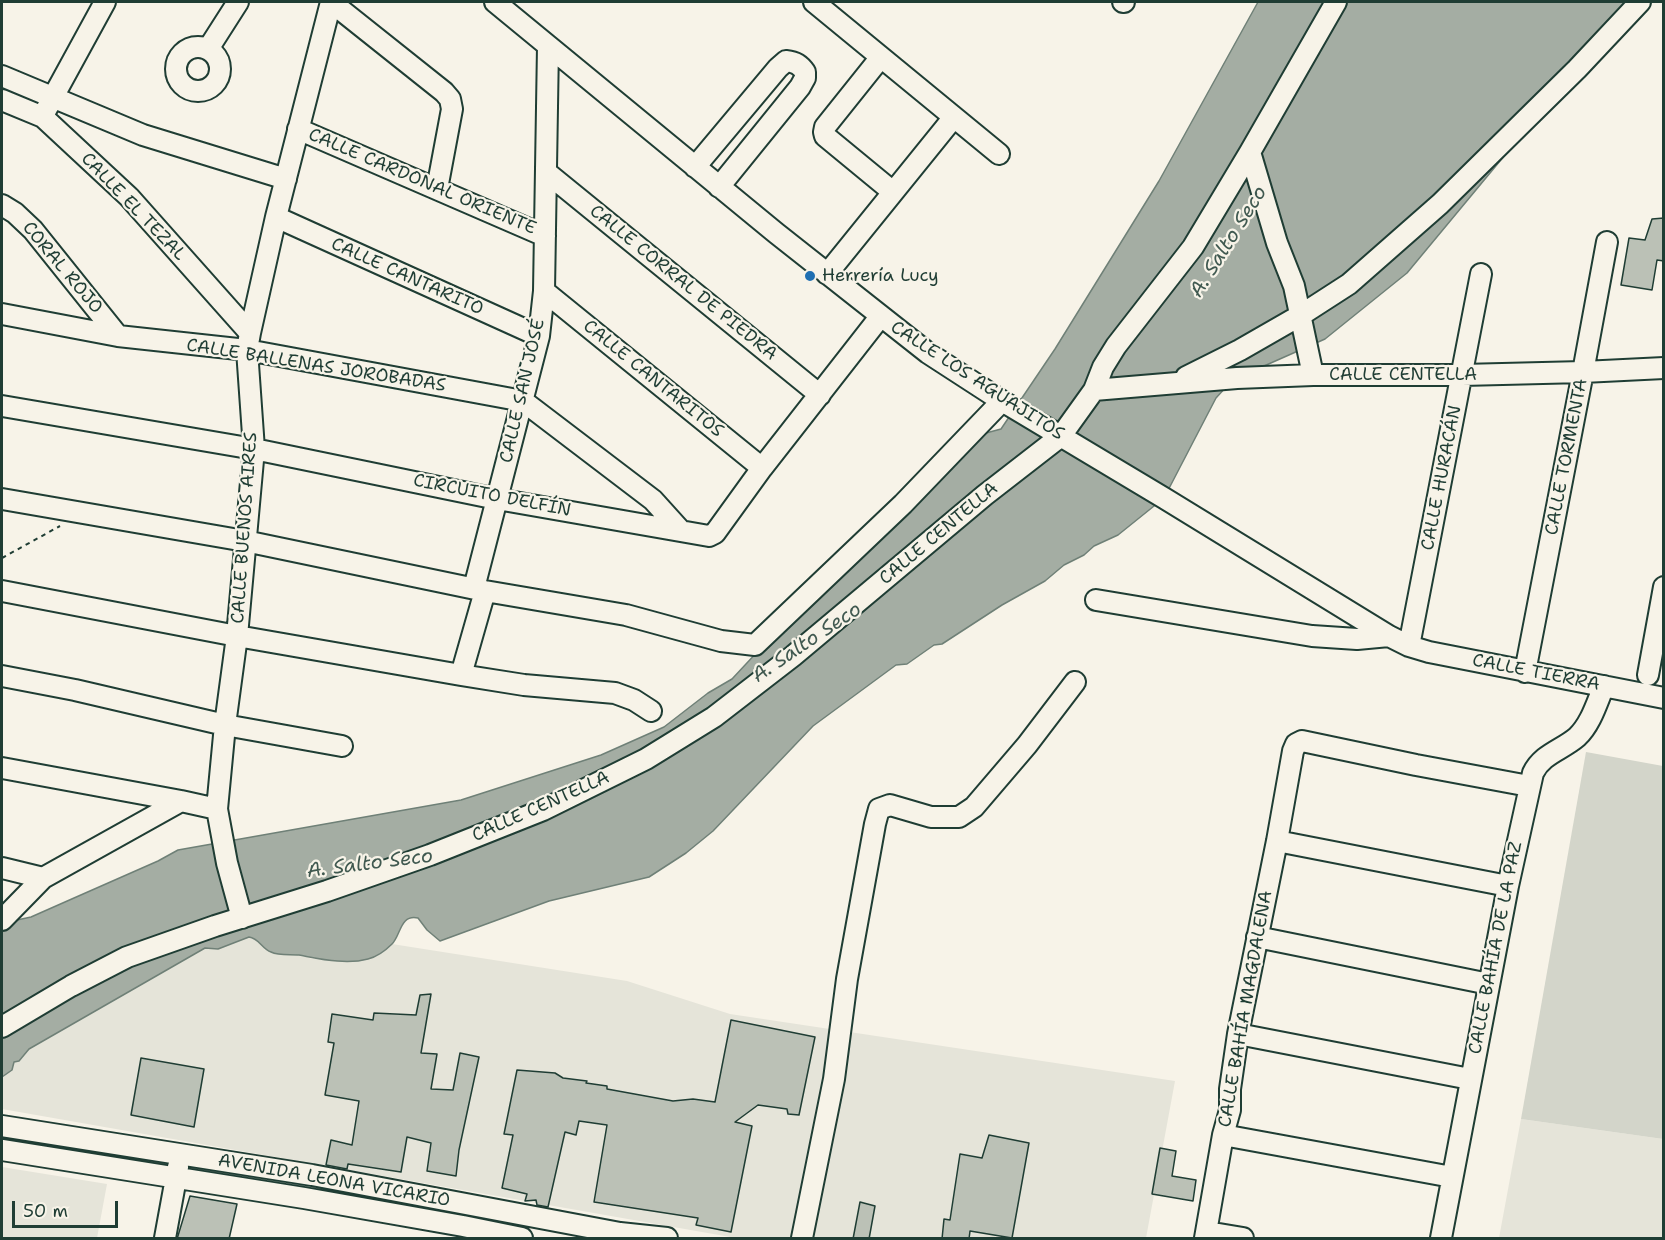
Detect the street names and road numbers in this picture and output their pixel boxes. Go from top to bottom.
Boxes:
street label: CALLE CARDONAL ORIENTE [305,124,539,240]
street label: CALLE EL TEZAL [76,149,190,265]
street label: CALLE CORRAL DE PIEDRA [585,201,781,365]
street label: CORAL ROJO [17,218,107,318]
street label: CALLE CANTARITO [327,234,487,320]
street label: CALLE CANTARITOS [578,316,728,442]
street label: CALLE SAN JOSÉ [496,317,550,465]
street label: CALLE LOS AGUAJITOS [886,317,1068,445]
street label: CALLE BALLENAS JOROBADAS [185,335,447,397]
street label: CALLE CENTELLA [1329,364,1477,386]
street label: CALLE TORMENTA [1541,377,1593,537]
street label: CALLE HURACÁN [1417,404,1467,552]
street label: CALLE BUENOS AIRES [228,431,262,625]
street label: CIRCUITO DELFÍN [411,470,573,522]
street label: CALLE CENTELLA [875,478,1003,590]
street label: CALLE TIERRA [1470,650,1602,696]
street label: CALLE CENTELLA [469,767,613,847]
street label: CALLE BAHÍA DE LA PAZ [1465,840,1527,1056]
street label: CALLE BAHÍA MAGDALENA [1215,889,1277,1129]
street label: AVENIDA LEONA VICARIO [216,1150,452,1212]

